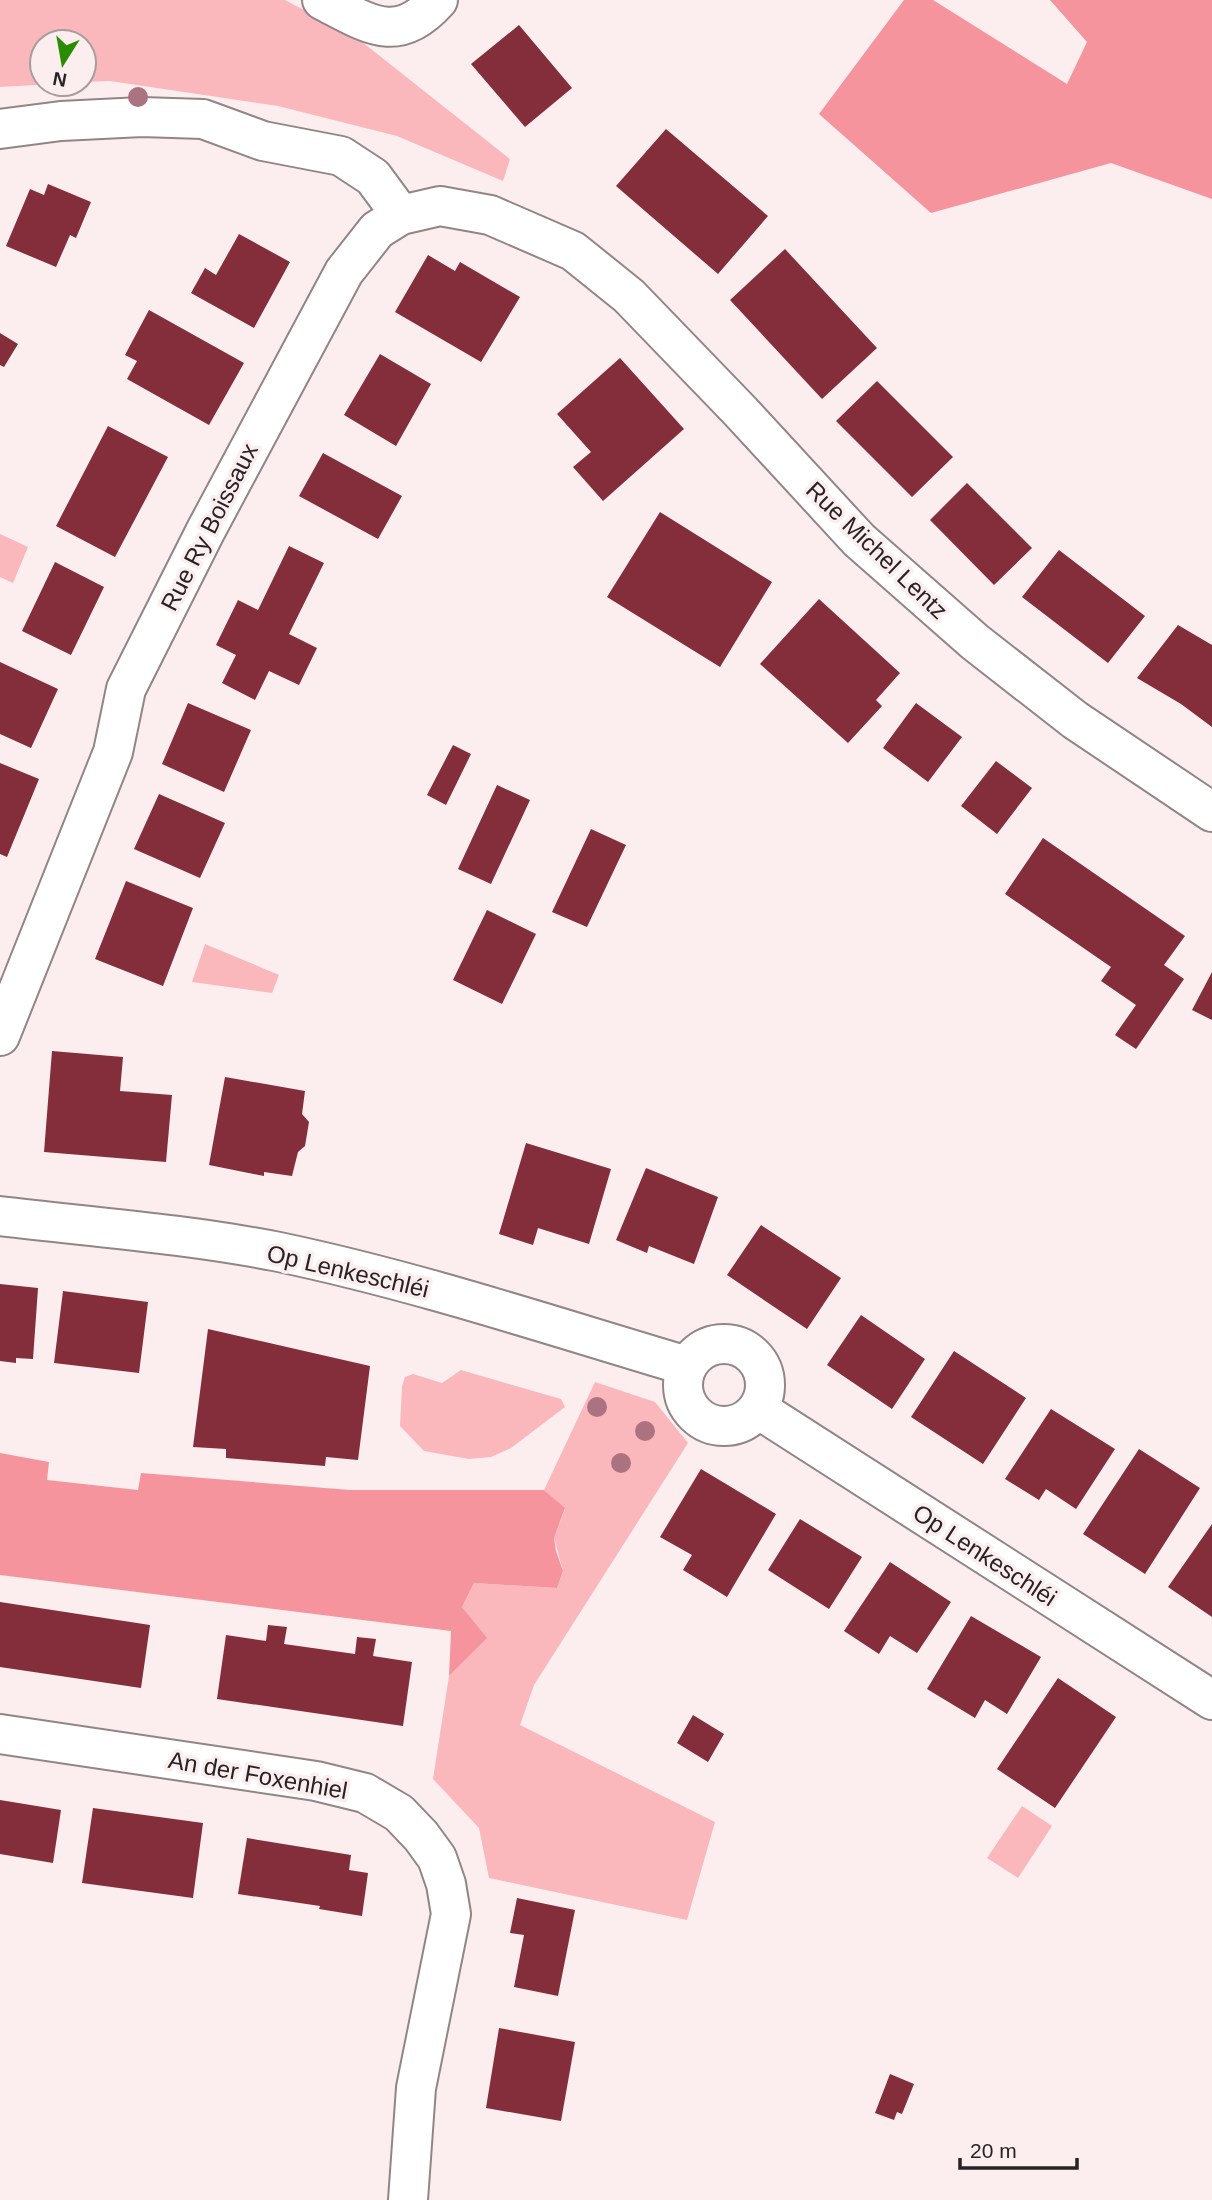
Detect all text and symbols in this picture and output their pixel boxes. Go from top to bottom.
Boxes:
north arrow [28,28,98,98]
text: N [51,68,69,91]
street label: Rue Ry Boissaux [155,439,263,615]
street label: Rue Michel Lentz [801,476,953,624]
street label: Op Lenkeschléi [264,1239,432,1303]
street label: Op Lenkeschléi [908,1499,1062,1611]
street label: An der Foxenhiel [166,1746,350,1804]
scale bar [960,2126,1077,2170]
text: 20 m [970,2139,1017,2162]

